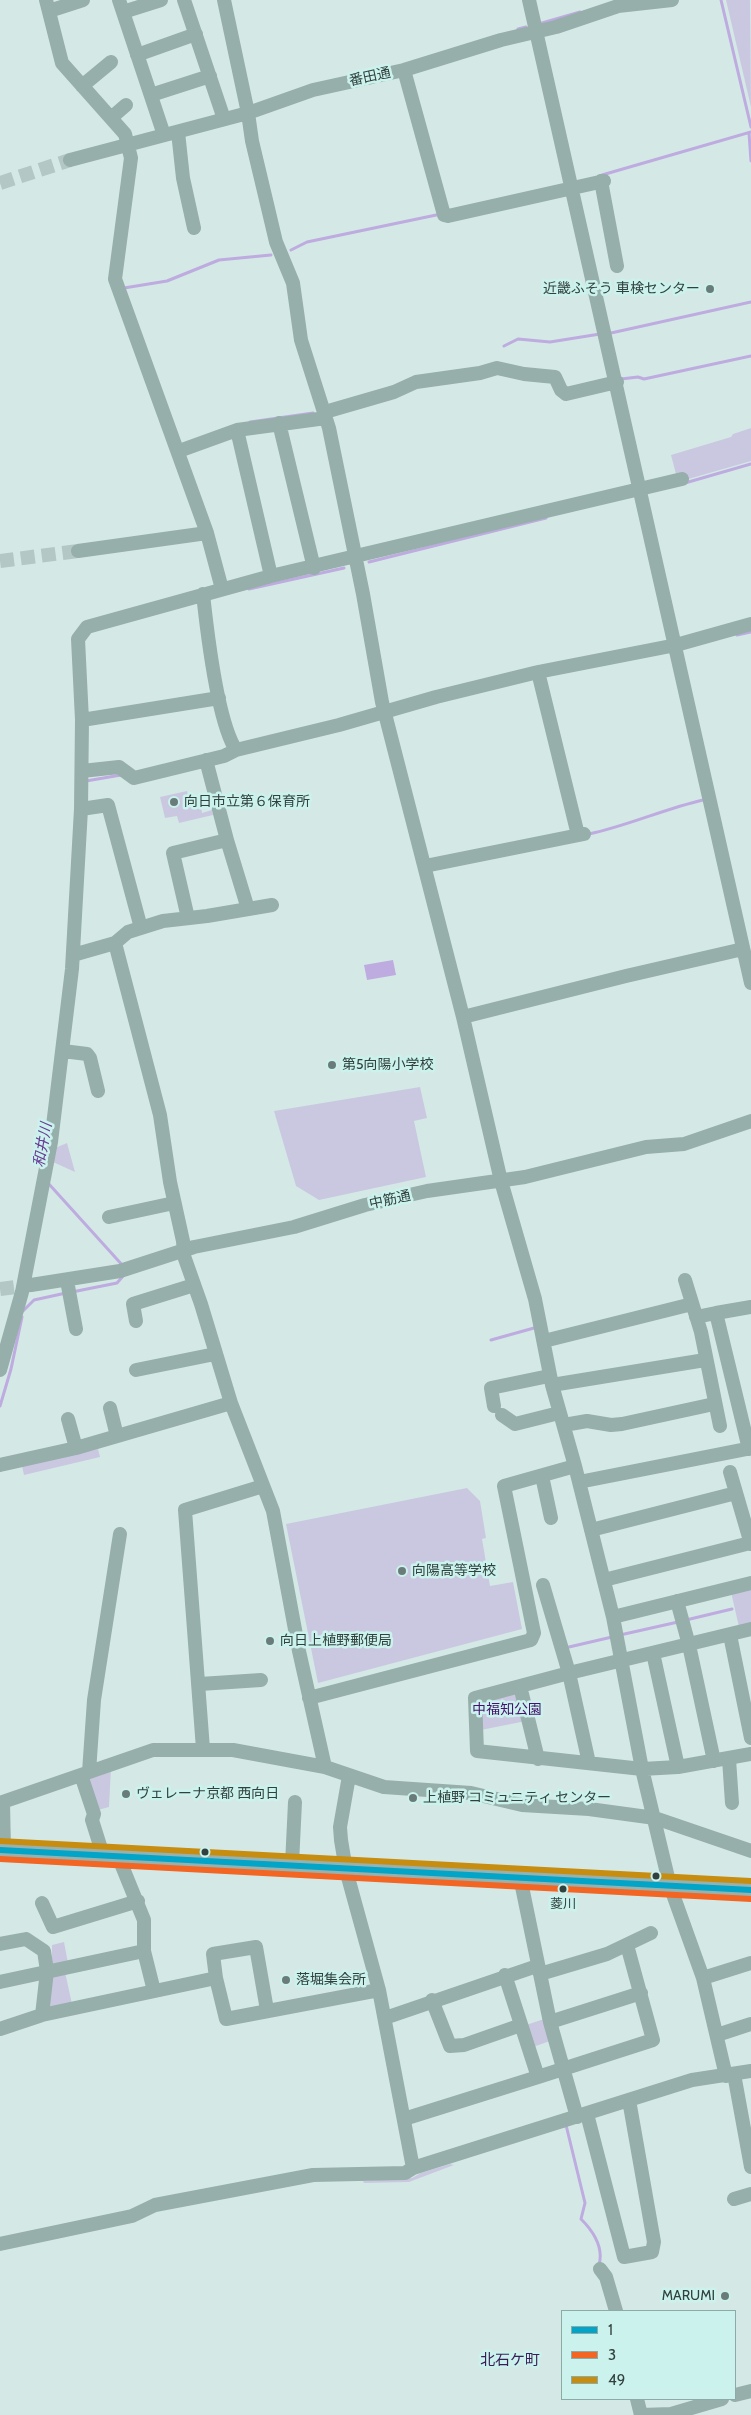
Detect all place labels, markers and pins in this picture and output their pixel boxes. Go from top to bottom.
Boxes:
place label: 近畿ふそう 車検センター [543,281,700,297]
marker: 近畿ふそう 車検センター [704,283,716,295]
place label: 向日市立第６保育所 [184,794,310,810]
marker: 向日市立第６保育所 [168,796,180,808]
place label: 第5向陽小学校 [342,1057,434,1073]
marker: 第5向陽小学校 [326,1059,338,1071]
place label: 向陽高等学校 [412,1563,496,1579]
marker: 向陽高等学校 [396,1565,408,1577]
place label: 向日上植野郵便局 [280,1633,392,1649]
marker: 向日上植野郵便局 [264,1635,276,1647]
place label: ヴェレーナ京都 西向日 [136,1786,279,1802]
marker: ヴェレーナ京都 西向日 [120,1788,132,1800]
place label: 上植野 コミュニティ センター [423,1790,611,1806]
marker: 上植野 コミュニティ センター [407,1792,419,1804]
unlabelled marker [200,1847,210,1857]
unlabelled marker [651,1871,661,1881]
marker: 菱川 [558,1884,568,1894]
place label: 菱川 [550,1896,576,1912]
place label: 落堀集会所 [296,1972,366,1988]
marker: 落堀集会所 [280,1974,292,1986]
place label: MARUMI [662,2288,715,2304]
marker: MARUMI [719,2290,731,2302]

